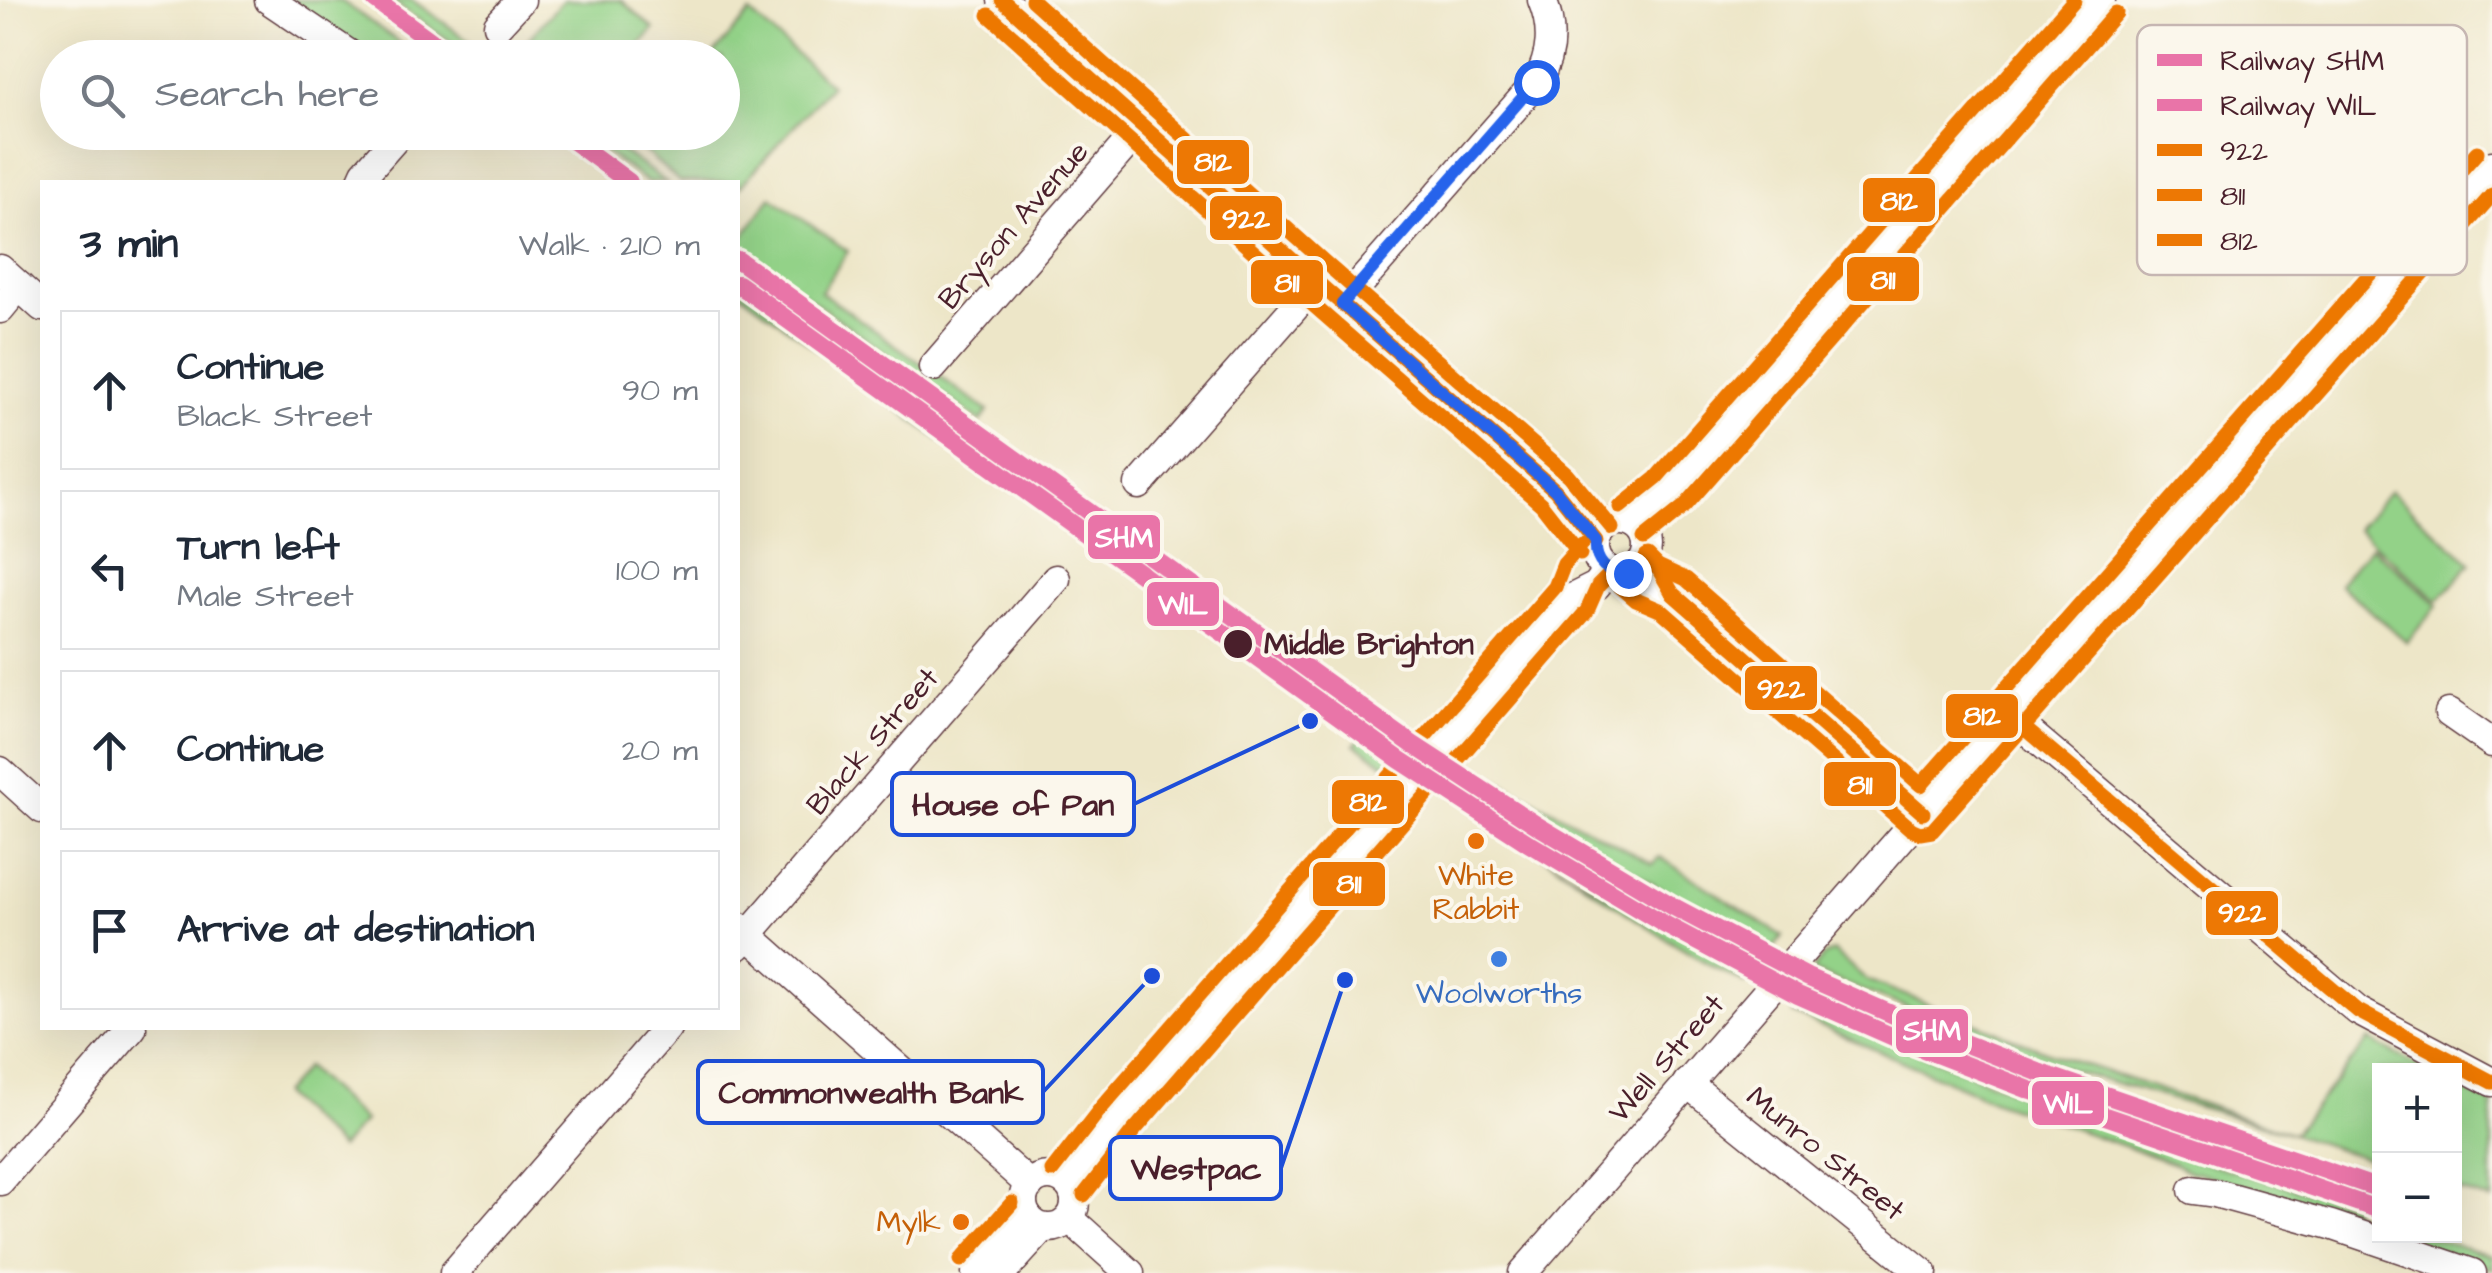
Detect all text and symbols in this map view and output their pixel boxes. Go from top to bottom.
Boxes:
legend [2137,25,2467,275]
search box [40,40,740,150]
text: Railway SHM [2220,42,2384,83]
route start [1514,60,1560,106]
icon: search [75,68,130,123]
text: Search here [155,69,379,121]
text: Railway WIL [2220,87,2376,128]
street label: Bryson Avenue [929,132,1099,320]
text: 922 [2220,132,2268,171]
line badge: 812 [1175,138,1251,186]
text: 812 [1194,143,1233,182]
line badge: 812 [1861,176,1937,224]
text: 811 [2220,177,2246,216]
text: 812 [1880,182,1919,221]
line badge: 922 [1208,194,1284,242]
text: 922 [1222,200,1271,239]
text: 3 min [80,216,178,274]
text: 812 [2220,222,2258,261]
text: Walk · 210 m [519,223,700,268]
line badge: 811 [1845,255,1921,303]
line badge: 811 [1249,258,1325,306]
text: 811 [1870,261,1896,300]
text: 811 [1274,264,1300,303]
text: Continue [177,342,324,394]
icon: ahead [82,363,137,418]
text: 90 m [622,368,698,413]
text: Black Street [177,394,373,439]
line badge: SHM [1086,513,1162,561]
text: SHM [1094,519,1153,558]
text: Turn left [177,522,340,574]
icon: left [82,543,137,598]
text: 100 m [616,548,698,593]
route end [1606,551,1652,597]
text: Male Street [177,574,354,619]
line badge: WIL [1145,580,1221,628]
text: WIL [1157,586,1209,625]
place label: Middle Brighton [1264,624,1474,668]
marker: Middle Brighton [1221,627,1255,661]
street label: Black Street [797,659,949,825]
line badge: 922 [1743,664,1819,712]
text: 922 [1757,670,1806,709]
line badge: 812 [1944,692,2020,740]
text: 812 [1963,697,2002,736]
icon: ahead [82,723,137,778]
text: Continue [177,724,324,776]
text: 20 m [622,728,698,773]
line badge: 811 [1822,760,1898,808]
text: 811 [1847,766,1873,805]
callout: House of Pan [892,773,1134,835]
line badge: 812 [1330,778,1406,826]
text: House of Pan [912,783,1114,828]
text: 812 [1349,783,1388,822]
marker: White Rabbit [1465,830,1487,852]
place label: White Rabbit [1432,855,1520,931]
line badge: 811 [1311,860,1387,908]
text: 811 [1336,865,1362,904]
line badge: 922 [2204,889,2280,937]
text: 922 [2218,894,2267,933]
icon: arrive [82,903,137,958]
text: Arrive at destination [177,904,534,956]
marker: Woolworths [1488,948,1510,970]
place label: Woolworths [1416,973,1582,1015]
street label: Well Street [1599,985,1735,1132]
line badge: SHM [1894,1007,1970,1055]
text: SHM [1902,1012,1961,1051]
callout: Commonwealth Bank [698,1061,1043,1123]
map controls [2372,1063,2462,1243]
button: + [2372,1063,2462,1153]
text: Commonwealth Bank [718,1071,1024,1116]
street label: Munro Street [1737,1077,1914,1231]
line badge: WIL [2030,1079,2106,1127]
text: WIL [2042,1085,2094,1124]
callout: Westpac [1110,1137,1281,1199]
text: Westpac [1130,1147,1261,1192]
button: − [2372,1153,2462,1243]
place label: Mylk [877,1202,941,1245]
marker: Mylk [950,1211,972,1233]

